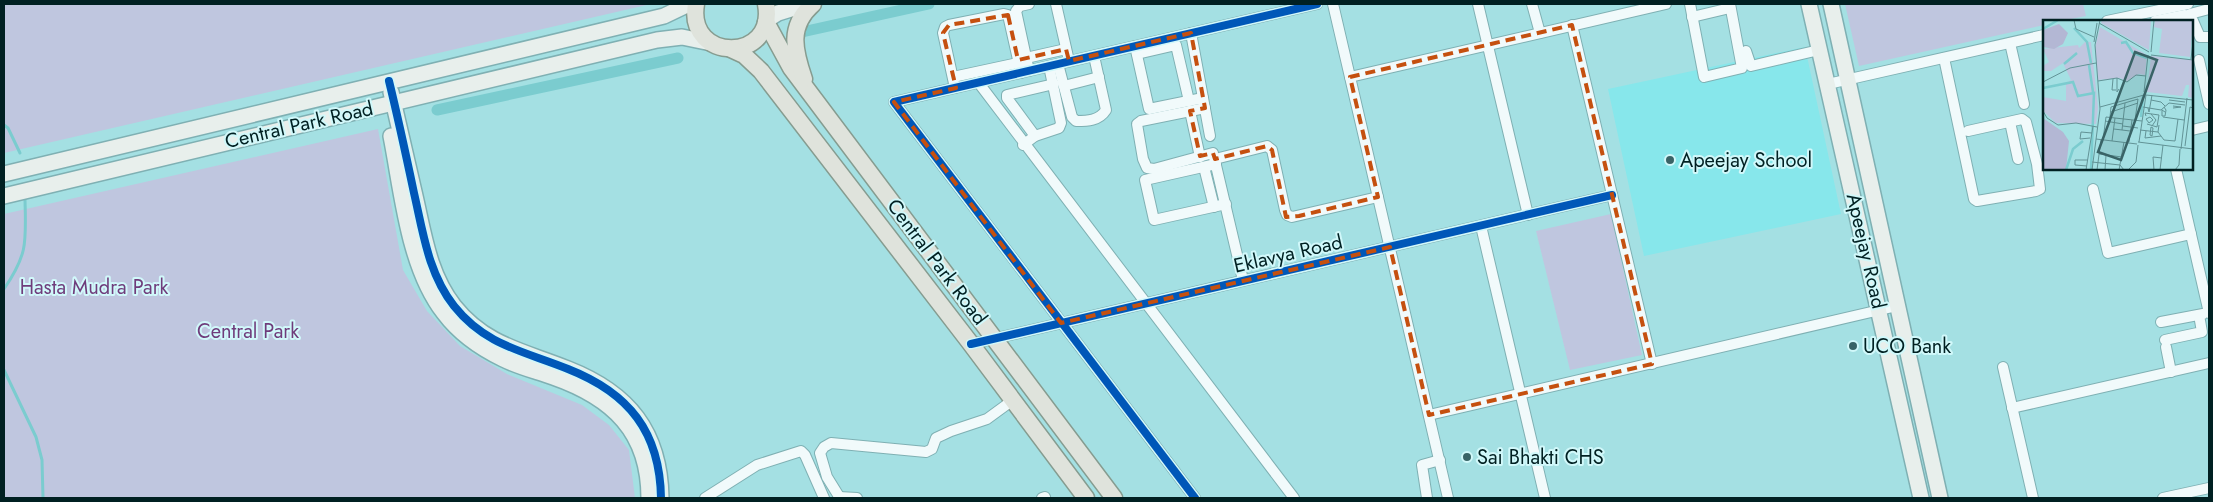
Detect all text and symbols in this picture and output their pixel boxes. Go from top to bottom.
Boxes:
inset map [2043,20,2193,170]
street label: Central Park Road [222,94,376,156]
place label: Apeejay School [1680,146,1812,175]
marker: Apeejay School [1664,154,1676,166]
street label: Apeejay Road [1839,190,1893,312]
street label: Central Park Road [880,193,994,331]
street label: Eklavya Road [1231,227,1345,281]
park label: Hasta Mudra Park [20,273,169,302]
park label: Central Park [197,317,299,346]
place label: UCO Bank [1863,332,1951,361]
marker: UCO Bank [1847,340,1859,352]
place label: Sai Bhakti CHS [1477,443,1604,472]
marker: Sai Bhakti CHS [1461,451,1473,463]

